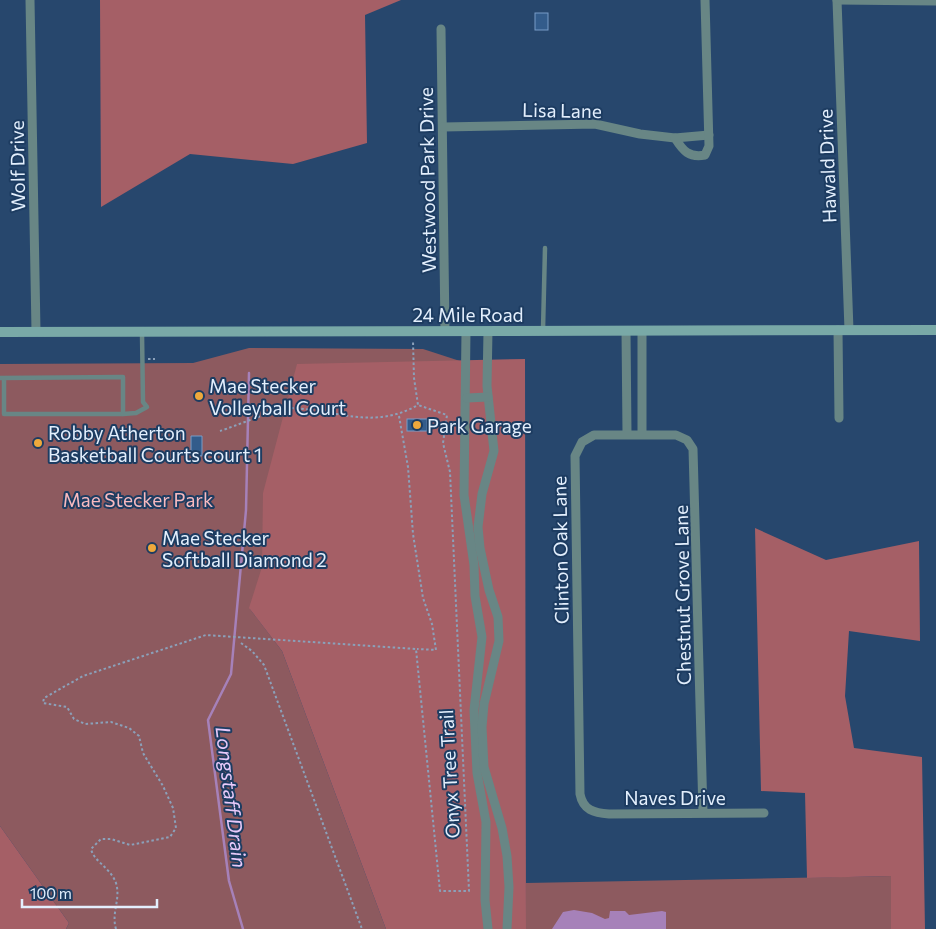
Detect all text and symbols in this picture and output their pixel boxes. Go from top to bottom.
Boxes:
street label: Westwood Park Drive [414,87,440,273]
street label: Lisa Lane [522,98,602,122]
street label: Hawald Drive [814,109,840,223]
street label: Wolf Drive [5,120,29,212]
street label: 24 Mile Road [412,303,524,326]
place label: Mae Stecker Volleyball Court [209,374,346,419]
marker: Mae Stecker Volleyball Court [193,390,205,402]
place label: Park Garage [427,414,532,437]
marker: Park Garage [411,419,423,431]
place label: Robby Atherton Basketball Courts court 1 [48,421,262,466]
marker: Robby Atherton Basketball Courts court 1 [32,437,44,449]
street label: Clinton Oak Lane [547,476,573,624]
park label: Mae Stecker Park [63,488,213,511]
street label: Chestnut Grove Lane [669,505,695,685]
place label: Mae Stecker Softball Diamond 2 [162,526,327,571]
marker: Mae Stecker Softball Diamond 2 [146,542,158,554]
street label: Onyx Tree Trail [434,709,464,839]
water label: Longstaff Drain [211,725,253,869]
street label: Naves Drive [624,786,726,809]
scale bar [22,876,158,908]
text: 100 m [30,884,72,902]

